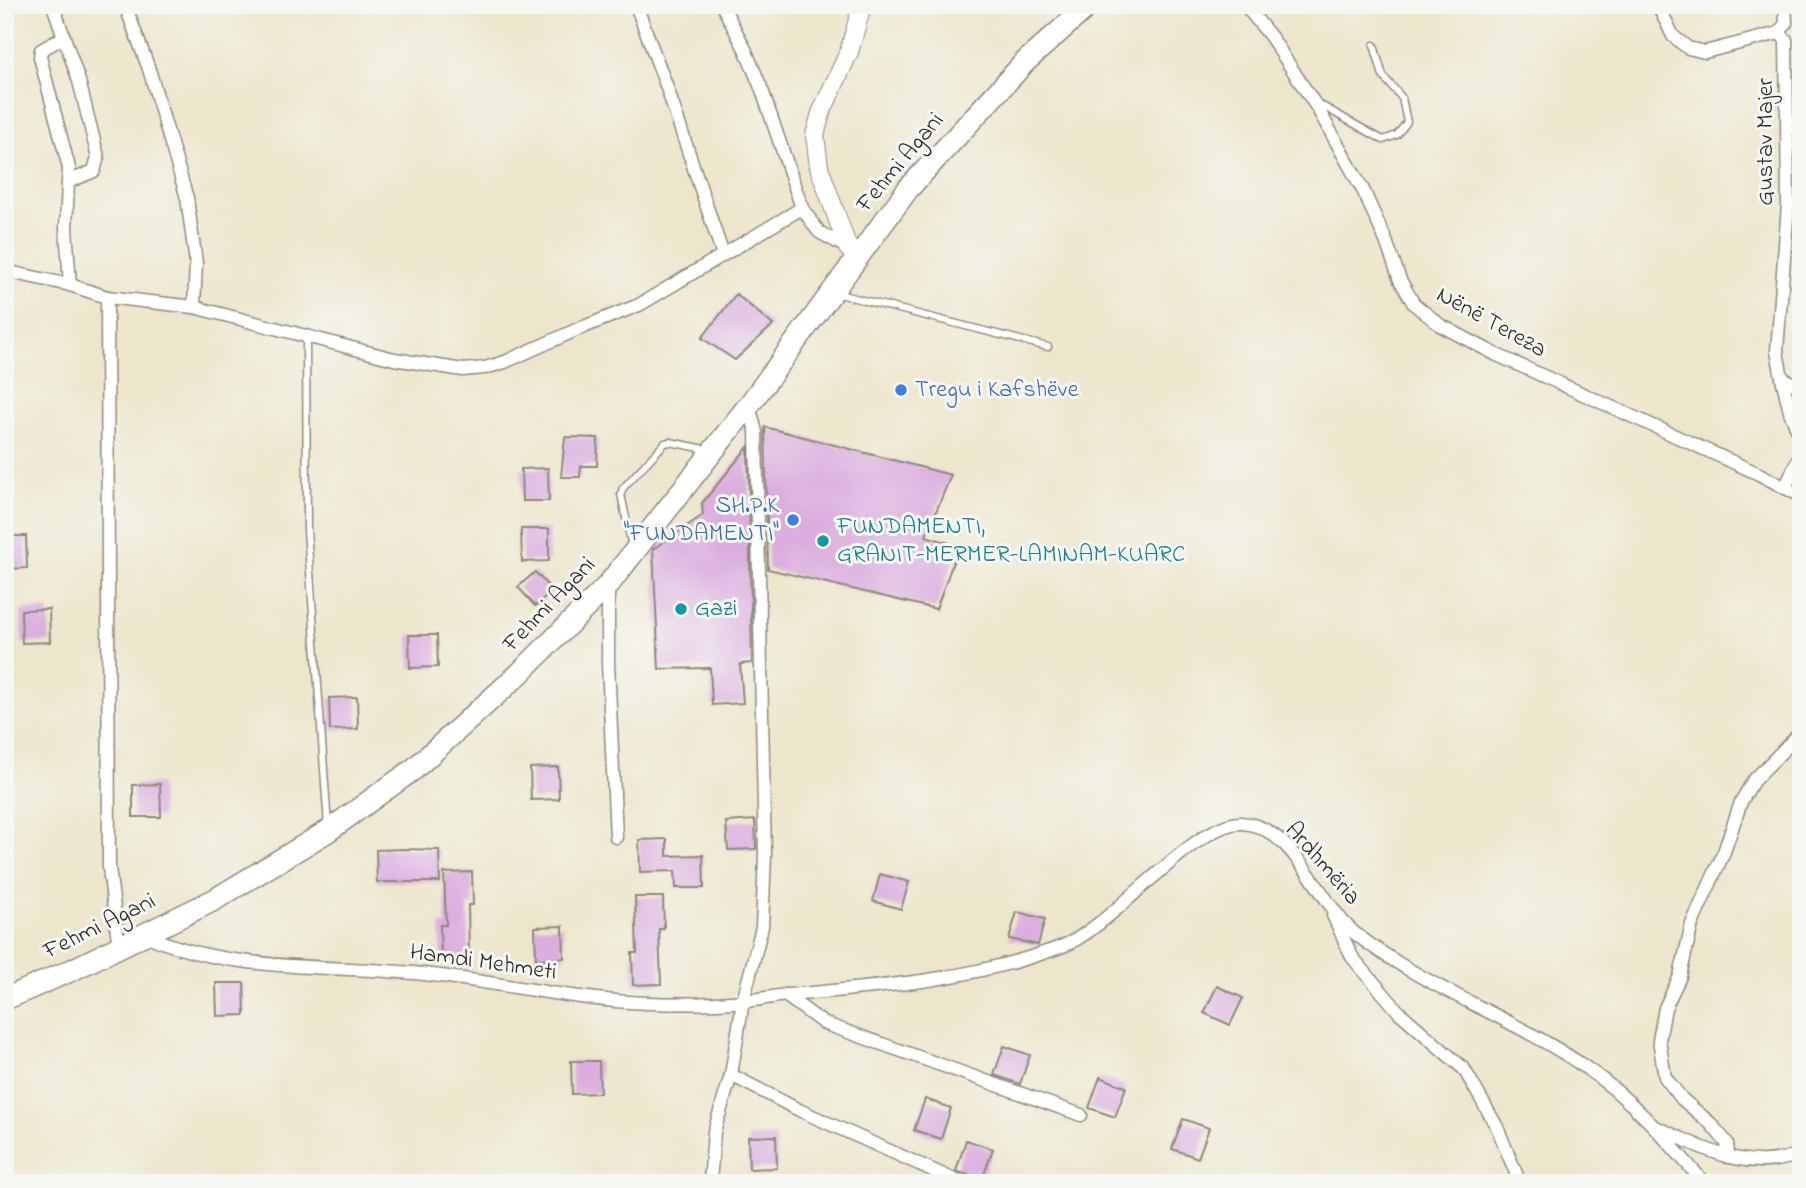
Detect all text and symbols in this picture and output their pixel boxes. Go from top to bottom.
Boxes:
street label: Gustav Majer [1749,78,1784,206]
street label: Fehmi Agani [848,105,953,221]
street label: Nënë Tereza [1429,278,1553,368]
place label: Tregu i Kafshëve [915,373,1079,408]
marker: Tregu i Kafshëve [893,382,909,398]
place label: SH.P.K "FUNDAMENTI" [624,489,779,552]
place label: FUNDAMENTI, GRANIT-MERMER-LAMINAM-KUARC [836,510,1185,573]
marker: SH.P.K "FUNDAMENTI" [785,512,801,528]
marker: FUNDAMENTI, GRANIT-MERMER-LAMINAM-KUARC [815,533,831,549]
street label: Fehmi Agani [495,549,605,662]
place label: Gazi [695,592,737,627]
marker: Gazi [673,601,689,617]
street label: Ardhmëria [1276,814,1368,914]
street label: Fehmi Agani [37,885,162,970]
street label: Hamdi Mehmeti [407,935,559,991]

